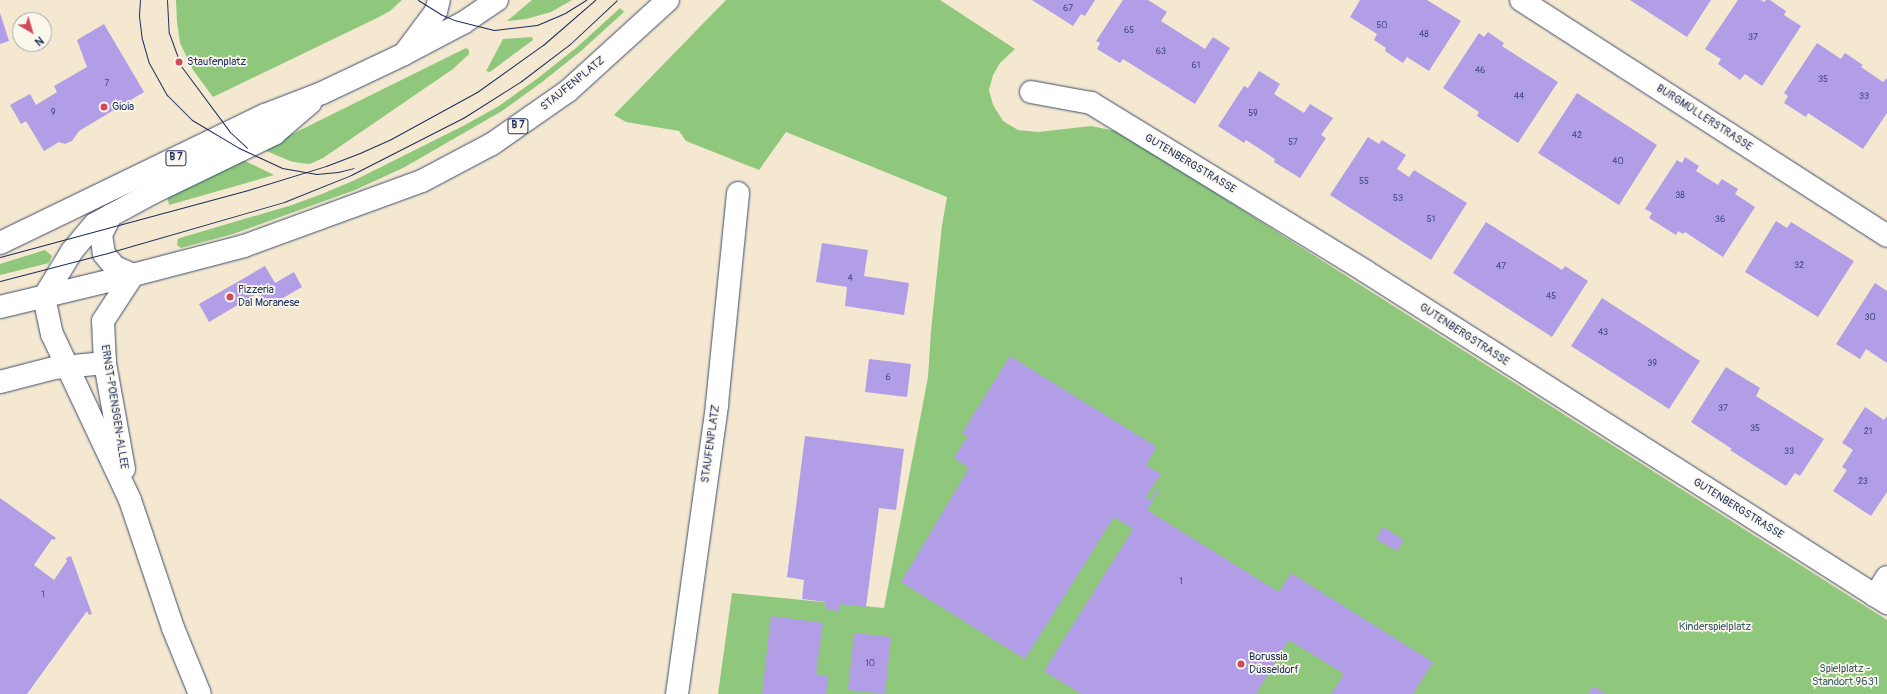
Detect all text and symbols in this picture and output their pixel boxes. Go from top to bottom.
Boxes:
house number: 67 [1063,4,1073,14]
north arrow [12,12,52,52]
house number: 50 [1376,21,1388,31]
house number: 65 [1124,26,1134,36]
house number: 48 [1419,30,1429,40]
house number: 37 [1748,33,1758,43]
text: N [32,34,46,48]
house number: 63 [1156,47,1166,57]
street label: STAUFENPLATZ [538,54,608,114]
place label: Staufenplatz [187,55,246,69]
marker: Staufenplatz [174,57,184,67]
house number: 61 [1192,61,1200,71]
house number: 46 [1475,66,1485,76]
house number: 35 [1818,75,1828,85]
house number: 7 [105,79,109,89]
street label: BURGMÜLLERSTRASSE [1654,82,1754,154]
house number: 44 [1514,92,1524,102]
house number: 33 [1859,92,1869,102]
place label: Gioia [112,100,134,114]
marker: Gioia [99,102,109,112]
house number: 9 [51,108,55,118]
house number: 59 [1248,109,1258,119]
road number: B 7 [507,118,529,134]
street label: GUTENBERGSTRASSE [1142,131,1238,197]
house number: 42 [1572,131,1582,141]
house number: 57 [1288,138,1298,148]
road number: B 7 [165,150,187,166]
house number: 40 [1612,157,1624,167]
house number: 55 [1359,177,1369,187]
house number: 38 [1675,191,1685,201]
house number: 53 [1393,194,1403,204]
house number: 51 [1427,215,1435,225]
house number: 36 [1715,215,1725,225]
house number: 32 [1794,261,1804,271]
house number: 47 [1496,262,1506,272]
house number: 4 [847,274,853,284]
place label: Pizzeria Dal Moranese [238,284,300,310]
marker: Pizzeria Dal Moranese [225,292,235,302]
house number: 45 [1546,292,1556,302]
street label: GUTENBERGSTRASSE [1417,301,1511,369]
house number: 30 [1864,313,1876,323]
house number: 43 [1598,328,1608,338]
street label: ERNST-POENSGEN-ALLEE [98,344,130,470]
house number: 39 [1647,359,1657,369]
house number: 6 [885,373,891,383]
street label: STAUFENPLATZ [699,404,723,484]
house number: 37 [1718,404,1728,414]
house number: 35 [1750,424,1760,434]
house number: 21 [1864,427,1872,437]
house number: 33 [1784,447,1794,457]
street label: GUTENBERGSTRASSE [1690,476,1786,542]
house number: 23 [1858,477,1868,487]
house number: 1 [1179,577,1183,587]
house number: 1 [41,590,45,600]
park label: Kinderspielplatz [1679,620,1751,634]
place label: Borussia Düsseldorf [1249,651,1299,677]
house number: 10 [865,659,875,669]
marker: Borussia Düsseldorf [1236,659,1246,669]
park label: Spielplatz - Standort 9631 [1812,663,1878,689]

